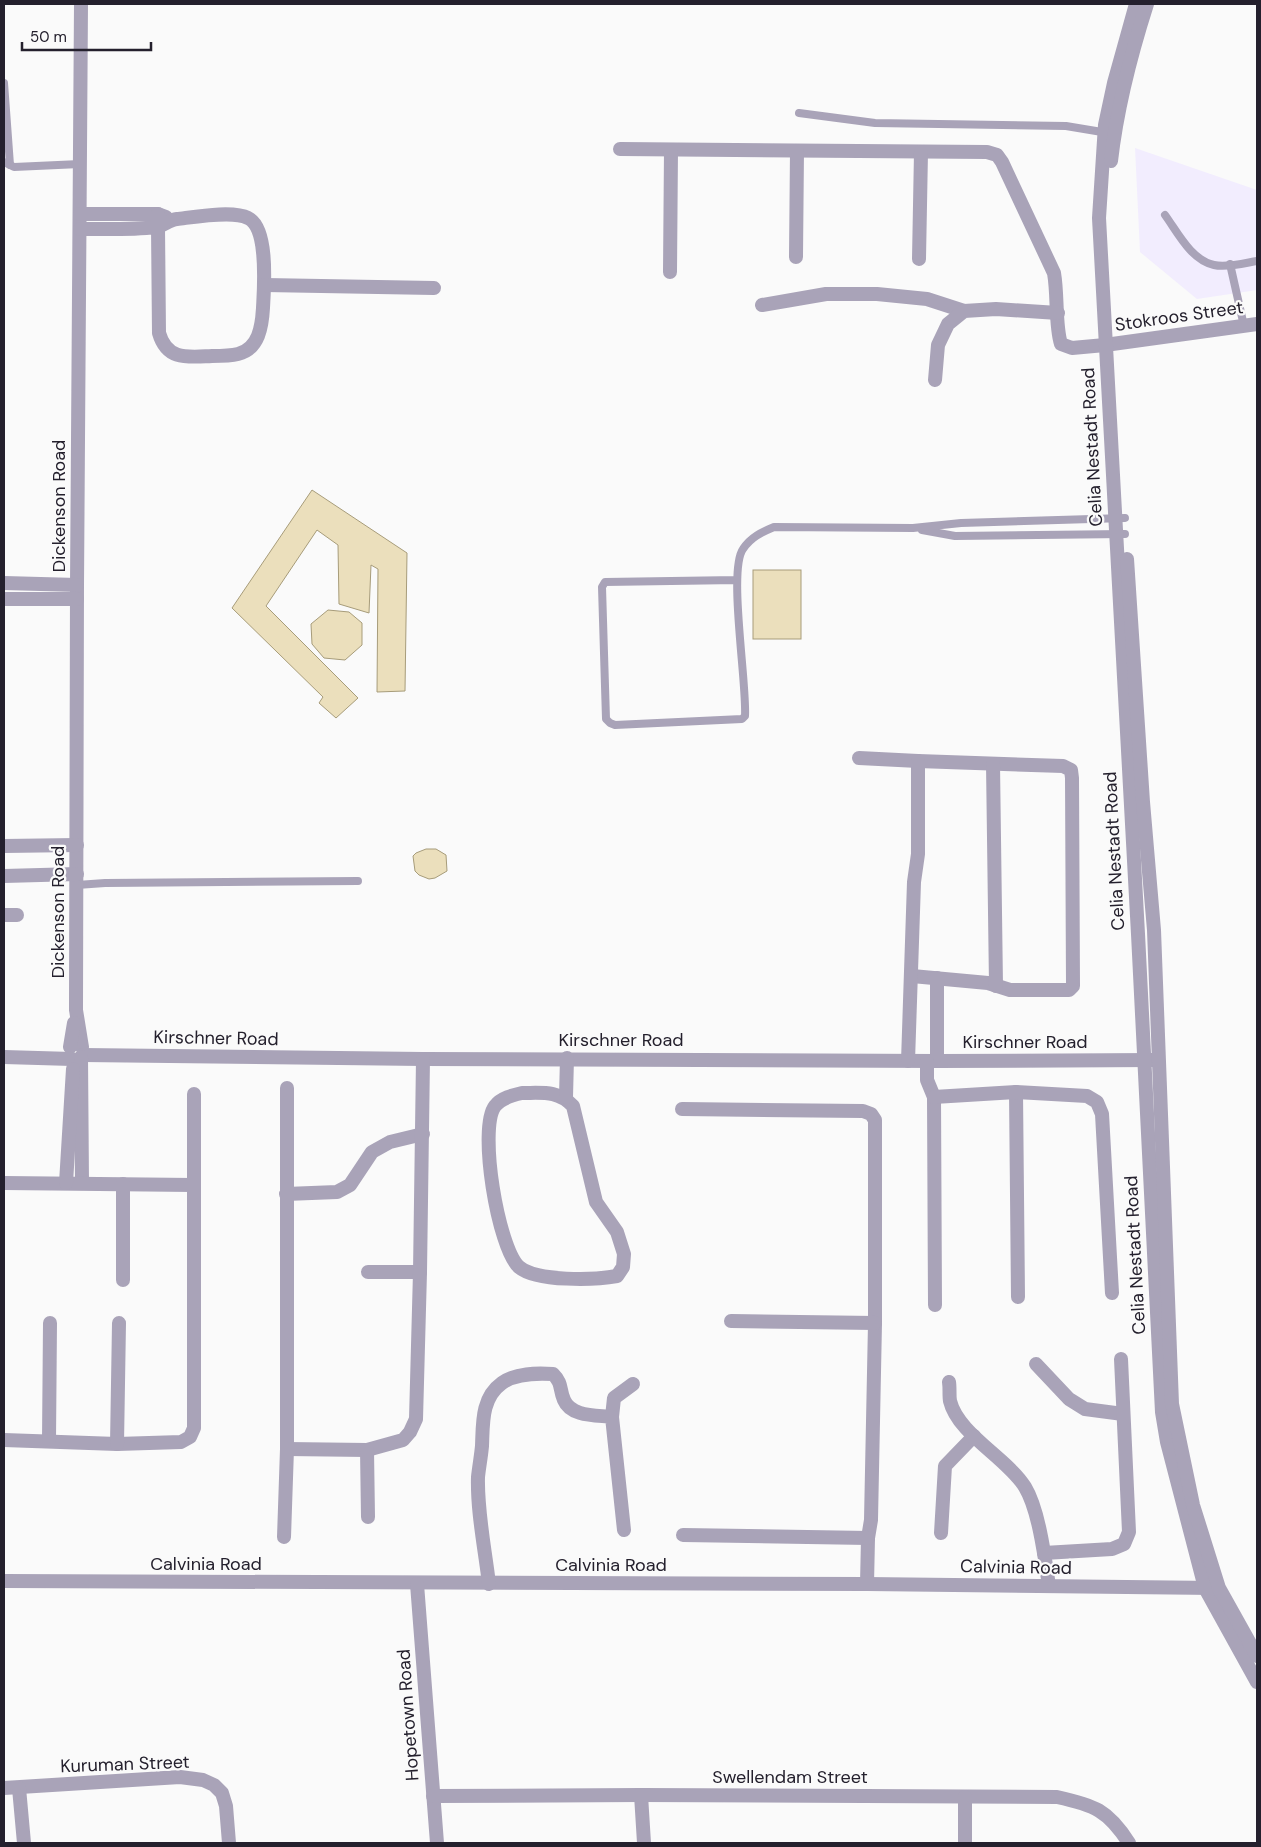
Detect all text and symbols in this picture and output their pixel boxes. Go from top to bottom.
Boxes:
scale bar [22,20,151,52]
text: 50 m [30,27,67,47]
street label: Stokroos Street [1113,295,1245,337]
street label: Celia Nestadt Road [1076,367,1108,527]
street label: Dickenson Road [47,440,71,572]
street label: Celia Nestadt Road [1098,771,1130,931]
street label: Dickenson Road [46,846,70,978]
street label: Kirschner Road [153,1025,279,1051]
street label: Kirschner Road [558,1028,684,1052]
street label: Kirschner Road [962,1030,1088,1054]
street label: Celia Nestadt Road [1119,1175,1151,1335]
street label: Calvinia Road [150,1552,262,1576]
street label: Calvinia Road [555,1553,667,1577]
street label: Calvinia Road [960,1554,1072,1580]
street label: Hopetown Road [391,1648,425,1782]
street label: Kuruman Street [60,1750,190,1778]
street label: Swellendam Street [712,1765,868,1789]

